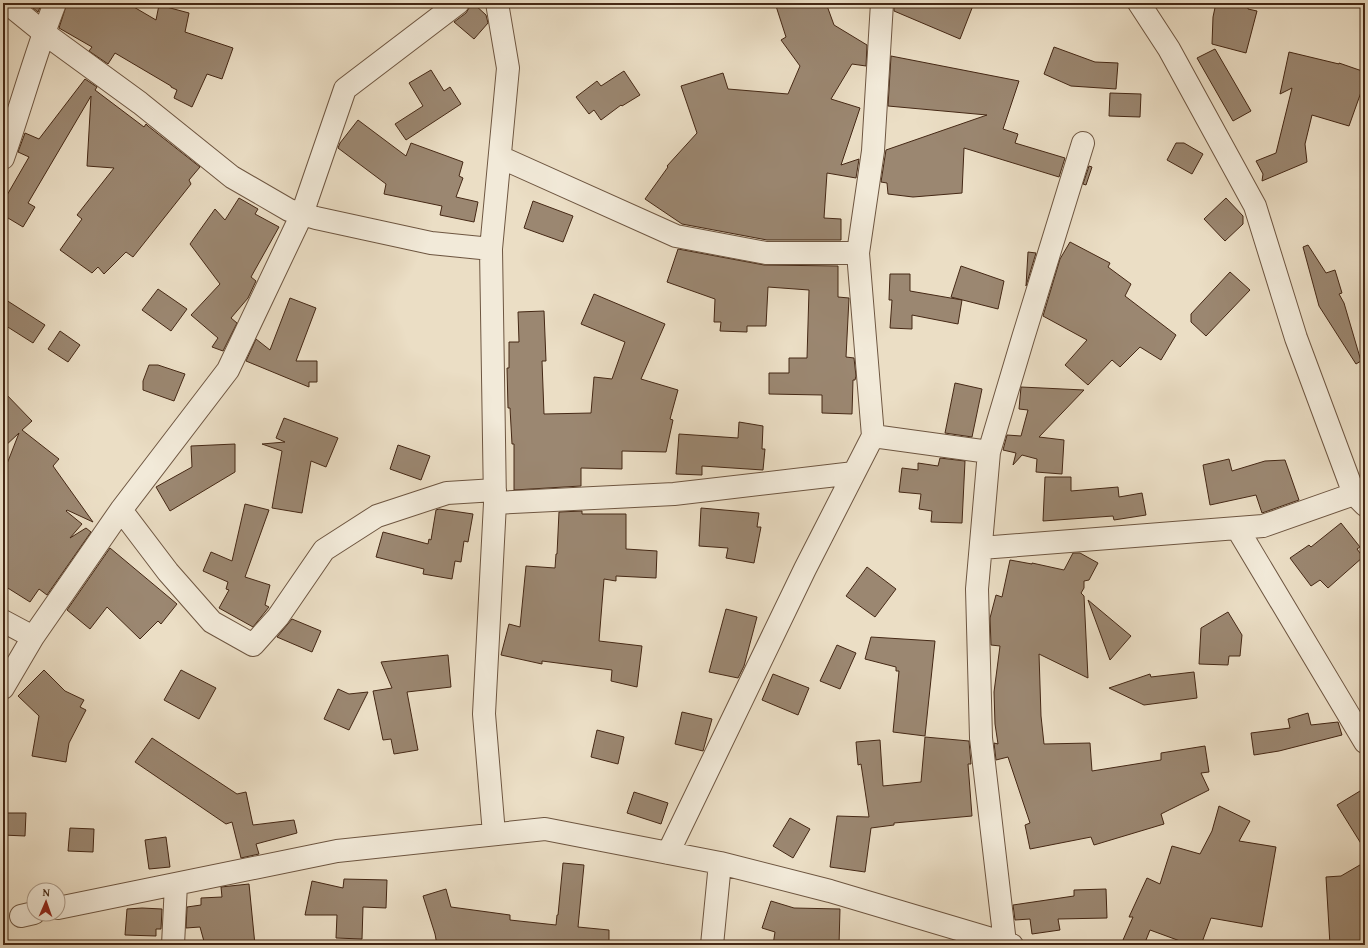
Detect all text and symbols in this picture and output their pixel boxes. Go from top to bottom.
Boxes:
north arrow [26,882,66,922]
text: N [42,884,51,900]

